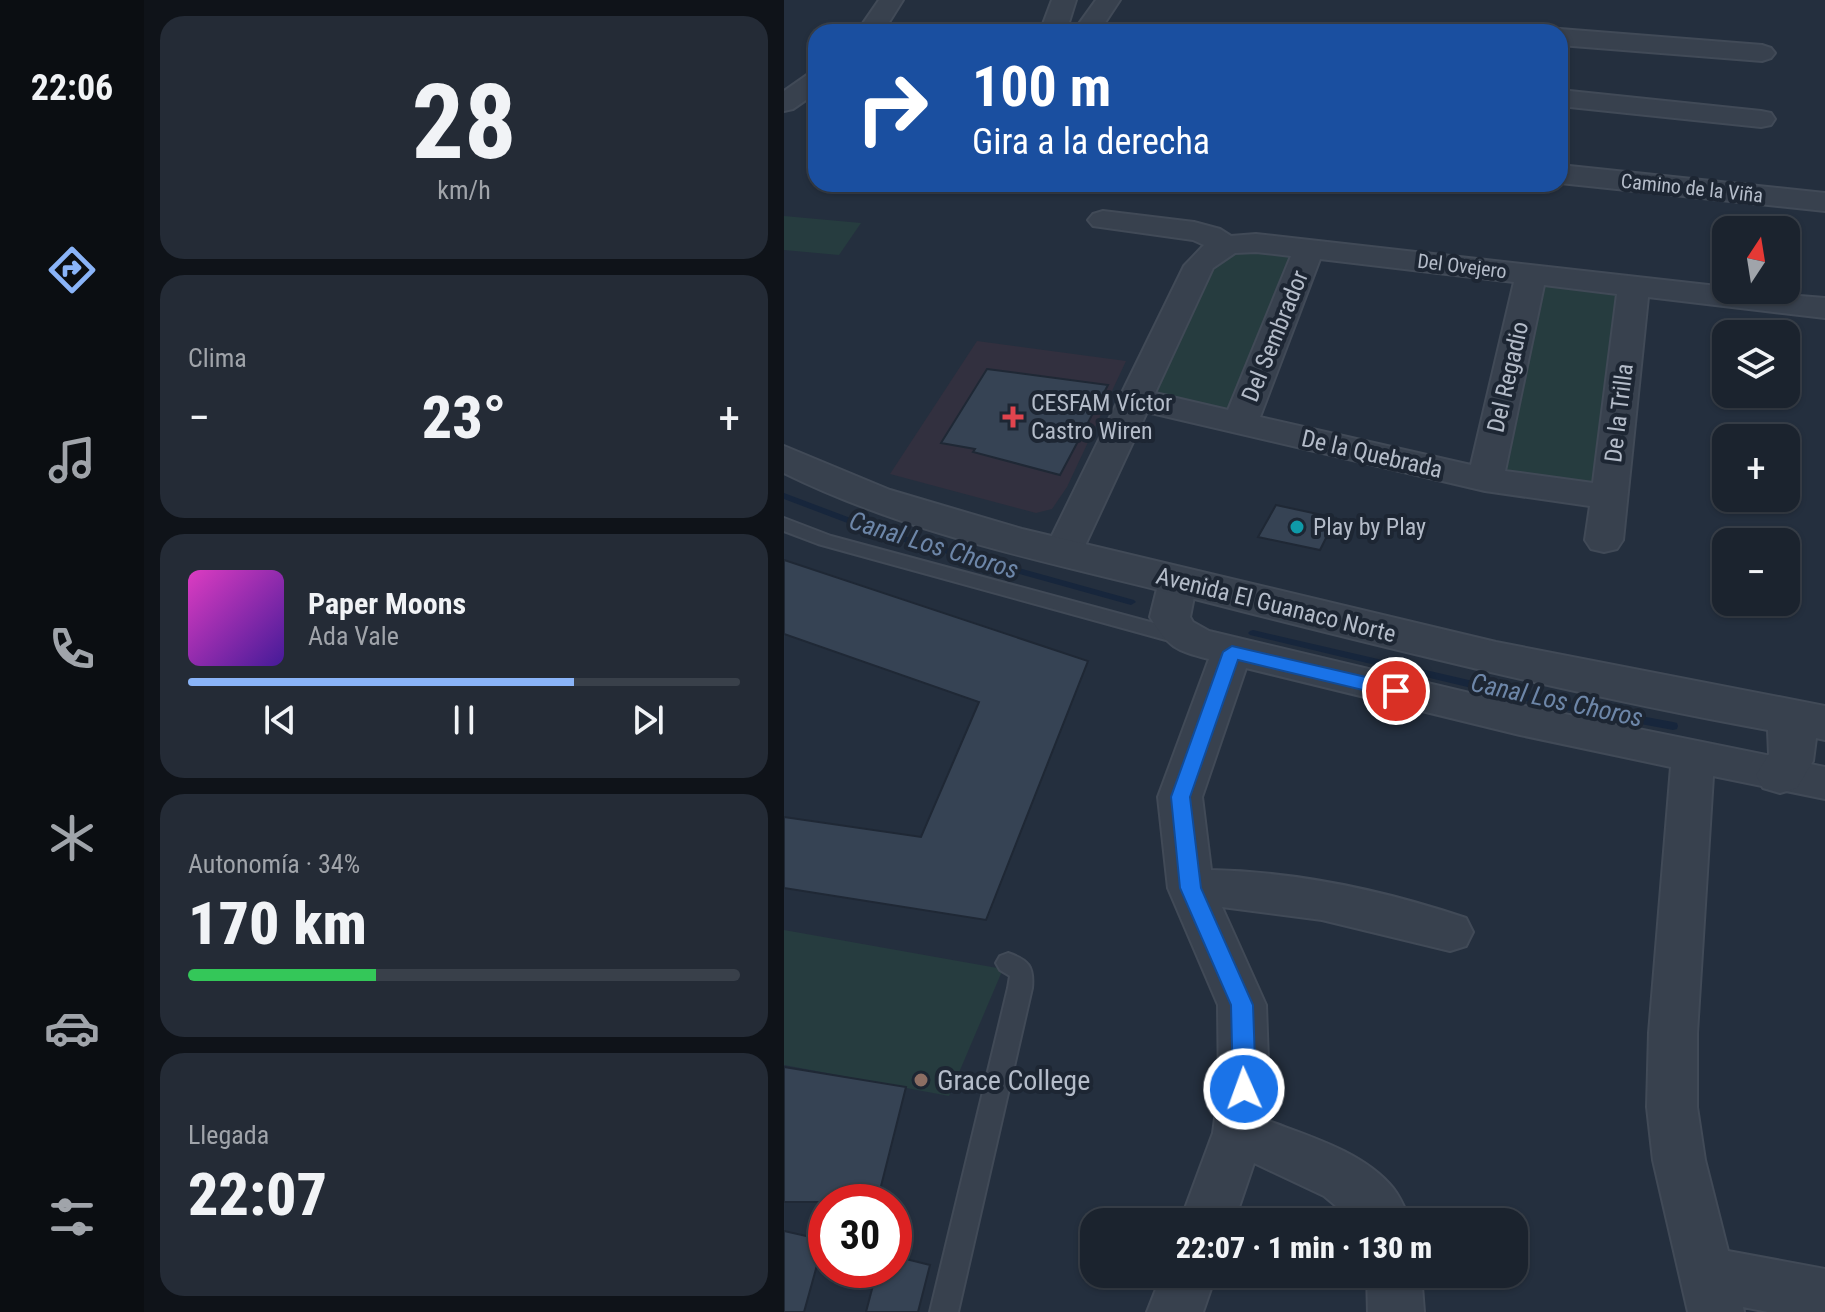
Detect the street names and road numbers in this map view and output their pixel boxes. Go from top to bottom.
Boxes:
street label: Camino de la Viña [1620,169,1764,207]
street label: Del Ovejero [1416,249,1508,283]
street label: Del Sembrador [1236,266,1314,406]
street label: Del Regadio [1482,319,1534,435]
street label: De la Trilla [1599,362,1639,464]
street label: De la Quebrada [1299,424,1445,484]
street label: Avenida El Guanaco Norte [1153,562,1399,648]

